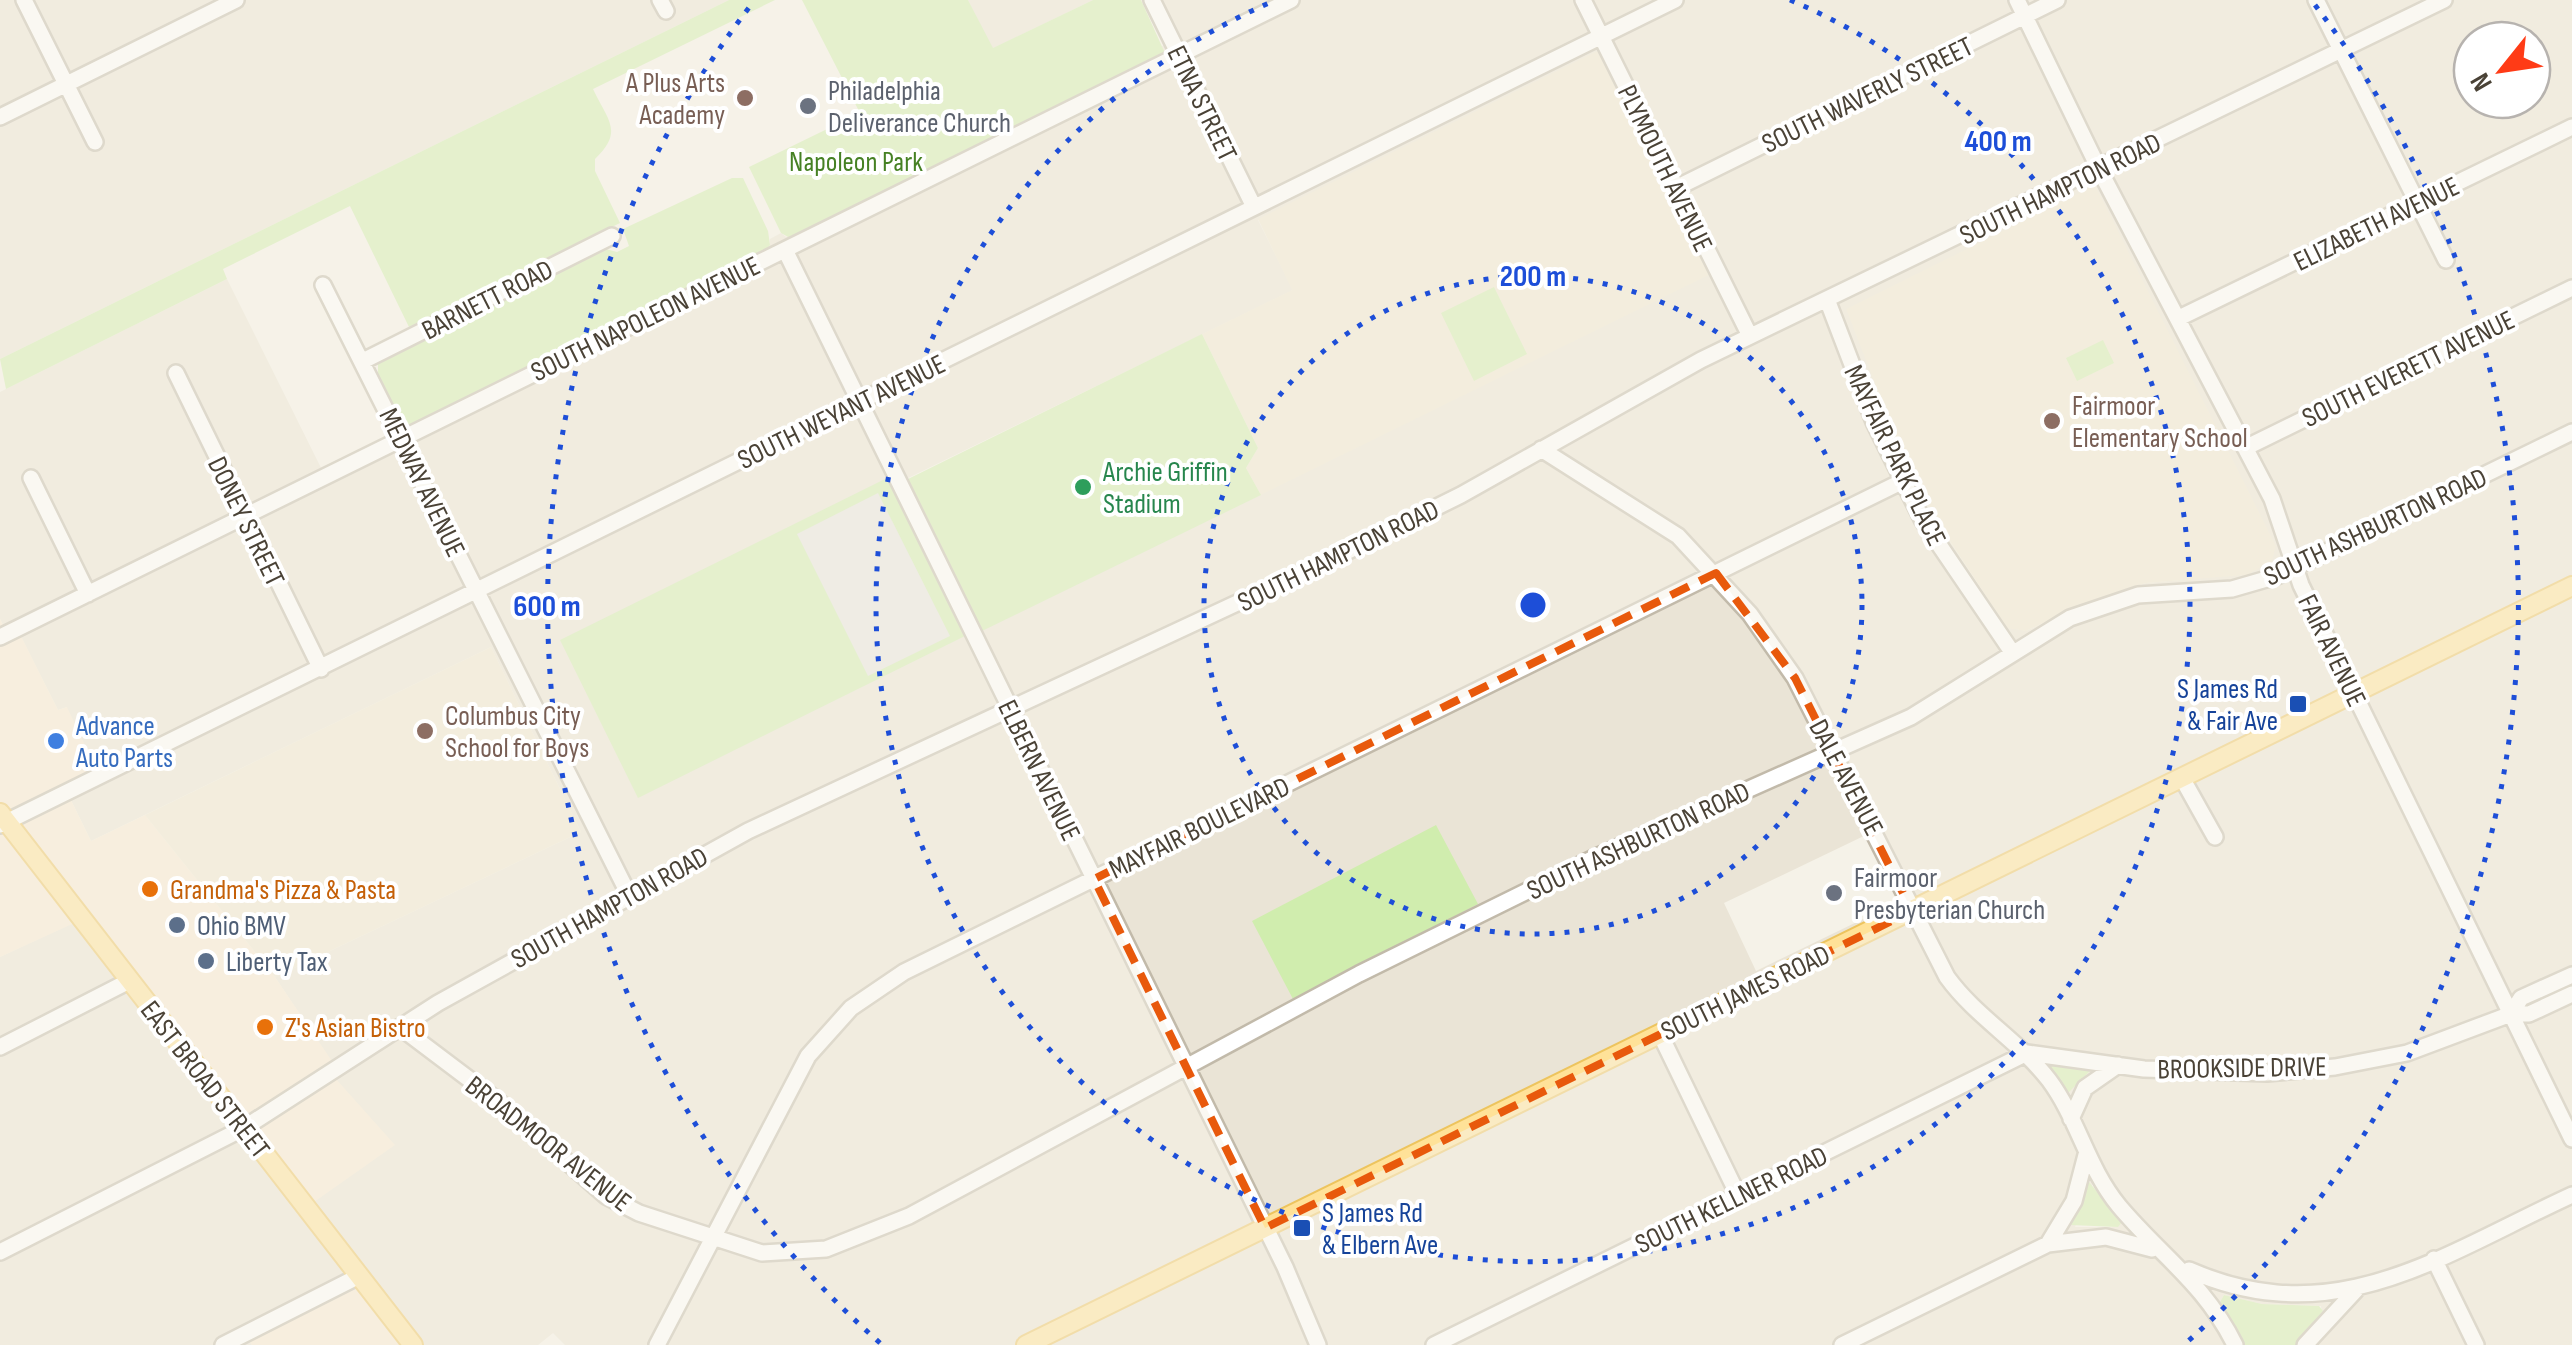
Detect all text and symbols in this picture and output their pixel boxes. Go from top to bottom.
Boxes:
north arrow [2452,20,2552,120]
street label: SOUTH WAVERLY STREET [1757,30,1979,161]
street label: ETNA STREET [1160,41,1244,167]
place label: A Plus Arts Academy [625,67,725,132]
text: N [2464,67,2500,96]
place label: Philadelphia Deliverance Church [828,75,1011,140]
street label: PLYMOUTH AVENUE [1610,80,1719,257]
marker: A Plus Arts Academy [734,87,756,109]
marker: Philadelphia Deliverance Church [797,95,819,117]
text: 400 m [1964,124,2032,160]
street label: SOUTH HAMPTON ROAD [1955,126,2167,252]
park label: Napoleon Park [789,146,923,179]
street label: ELIZABETH AVENUE [2288,170,2465,279]
street label: SOUTH NAPOLEON AVENUE [526,250,765,389]
street label: BARNETT ROAD [417,253,559,347]
text: 200 m [1500,259,1566,295]
street label: SOUTH EVERETT AVENUE [2297,304,2520,435]
street label: SOUTH WEYANT AVENUE [732,348,951,477]
street label: MAYFAIR PARK PLACE [1837,360,1953,552]
place label: Fairmoor Elementary School [2072,390,2248,455]
street label: MEDWAY AVENUE [371,403,472,562]
marker: Fairmoor Elementary School [2041,410,2063,432]
street label: DONEY STREET [200,451,291,592]
place label: Archie Griffin Stadium [1102,456,1228,521]
street label: SOUTH ASHBURTON ROAD [2259,461,2492,593]
marker: Archie Griffin Stadium [1072,476,1094,498]
street label: SOUTH HAMPTON ROAD [1233,493,1445,619]
centre of rings [1515,587,1551,623]
text: 600 m [513,589,581,625]
street label: FAIR AVENUE [2290,589,2373,712]
place label: S James Rd & Fair Ave [2177,673,2278,738]
marker: S James Rd & Fair Ave [2287,693,2309,715]
street label: ELBERN AVENUE [990,695,1087,846]
place label: Columbus City School for Boys [445,700,589,765]
place label: Advance Auto Parts [75,710,173,775]
street label: DALE AVENUE [1801,714,1890,841]
marker: Columbus City School for Boys [414,720,436,742]
marker: Advance Auto Parts [45,730,67,752]
street label: MAYFAIR BOULEVARD [1104,770,1295,886]
street label: SOUTH ASHBURTON ROAD [1522,775,1755,907]
street label: SOUTH HAMPTON ROAD [506,841,714,976]
place label: Fairmoor Presbyterian Church [1854,862,2045,927]
place label: Grandma's Pizza & Pasta [170,874,396,907]
marker: Grandma's Pizza & Pasta [139,878,161,900]
marker: Fairmoor Presbyterian Church [1823,882,1845,904]
place label: Ohio BMV [197,910,286,943]
marker: Ohio BMV [166,914,188,936]
street label: SOUTH JAMES ROAD [1656,938,1836,1049]
place label: Liberty Tax [226,946,328,979]
marker: Liberty Tax [195,950,217,972]
street label: EAST BROAD STREET [133,995,276,1165]
place label: Z's Asian Bistro [285,1012,426,1045]
marker: Z's Asian Bistro [254,1016,276,1038]
street label: BROOKSIDE DRIVE [2157,1051,2327,1086]
street label: BROADMOOR AVENUE [459,1069,638,1219]
street label: SOUTH KELLNER ROAD [1630,1140,1833,1261]
place label: S James Rd & Elbern Ave [1322,1197,1438,1262]
marker: S James Rd & Elbern Ave [1291,1217,1313,1239]

